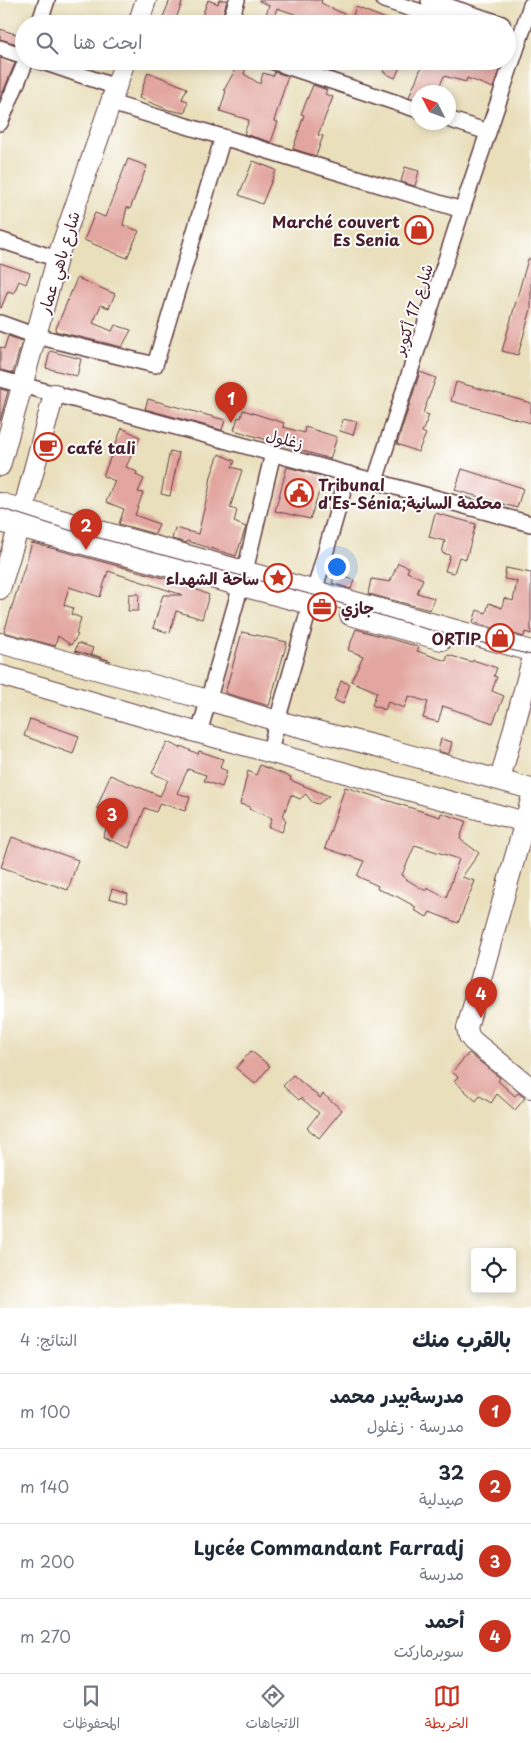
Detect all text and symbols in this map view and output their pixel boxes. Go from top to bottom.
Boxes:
search box [15,15,516,70]
text: ابحث هنا [73,27,143,55]
icon: search [33,29,61,57]
north arrow [411,85,456,130]
street label: شارع باهي عمار [31,208,89,318]
place label: Marché couvert Es Senia [272,209,400,251]
shop icon: Marché couvert Es Senia [404,215,434,245]
street label: شارع 17 أكتوبر [385,260,439,360]
pin: 1 [215,382,247,423]
street label: زغلول [264,422,306,454]
cafe icon: café tali [33,432,63,462]
place label: café tali [67,435,136,459]
place label: Tribunal d'Es-Sénia;محكمة السانية [318,472,502,514]
public building icon: Tribunal d'Es-Sénia;محكمة السانية [284,478,314,508]
pin: 2 [70,509,102,550]
your location [324,554,350,580]
place icon: ساحة الشهداء [263,563,293,593]
place label: ساحة الشهداء [166,566,259,590]
office icon: جازي [307,592,337,622]
place label: جازي [341,595,374,621]
shop icon: ORTIP [485,623,515,653]
place label: ORTIP [432,626,481,650]
pin: 3 [96,798,128,839]
pin: 4 [465,977,497,1018]
map controls [471,1248,516,1293]
button: locate [471,1248,516,1293]
text: بالقرب منك [412,1322,511,1354]
text: النتائج: 4 [20,1327,77,1351]
text: مدرسةبيدر محمد [329,1381,464,1409]
text: 100 m [20,1399,70,1423]
text: 1 [491,1399,499,1423]
text: مدرسة · زغلول [367,1413,464,1437]
text: 32 [439,1458,464,1486]
text: 140 m [20,1474,69,1498]
text: 2 [489,1474,501,1498]
text: صيدلية [419,1486,464,1510]
text: Lycée Commandant Farradj [194,1533,464,1561]
text: 200 m [20,1549,74,1573]
text: 3 [490,1549,500,1573]
text: مدرسة [419,1561,464,1585]
text: أحمد [425,1606,464,1634]
text: 270 m [20,1624,71,1648]
text: 4 [490,1624,500,1648]
text: سوبرماركت [394,1638,464,1662]
tab: المحفوظات [63,1682,120,1736]
tab: الاتجاهات [245,1682,300,1736]
tab: الخريطة [425,1682,468,1736]

